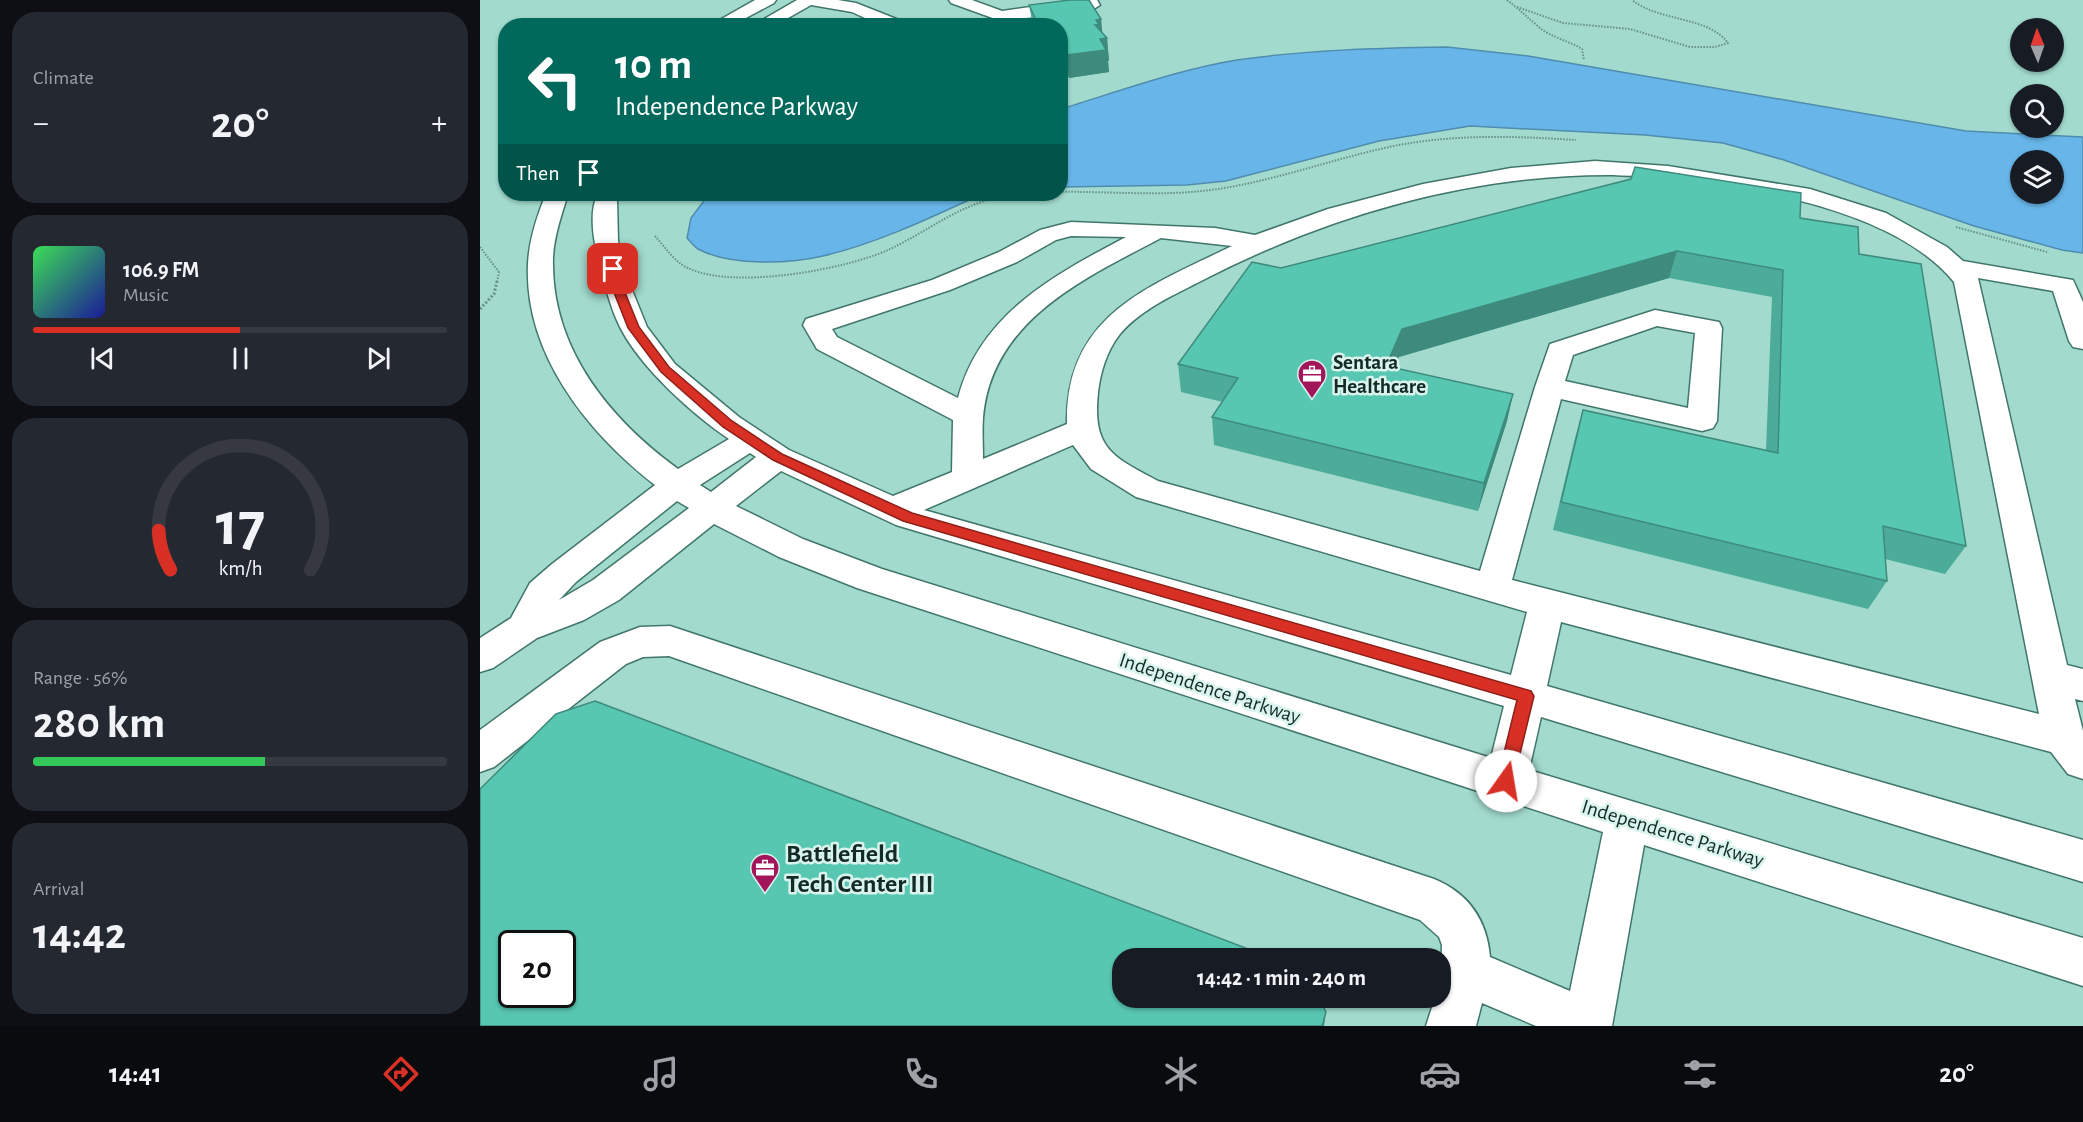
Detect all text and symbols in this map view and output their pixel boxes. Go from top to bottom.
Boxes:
north arrow [2010,18,2064,72]
map controls [2010,18,2064,204]
icon: left [516,42,594,120]
text: 10 m [615,44,692,86]
text: Climate [33,68,94,88]
button: search [2010,84,2064,138]
text: Independence Parkway [615,93,858,120]
text: 20° [211,101,269,146]
text: − [33,107,49,140]
text: + [431,107,447,140]
button: layers [2010,150,2064,204]
icon: arrive [572,156,605,189]
text: Then [516,162,560,184]
pin [587,243,638,294]
icon: arrive [596,252,629,285]
text: 106.9 FM [123,259,199,281]
text: Music [123,285,169,305]
icon: previous [86,342,119,375]
icon: pause [224,342,257,375]
icon: next [362,342,395,375]
place label: Sentara Healthcare [1333,352,1426,397]
office icon: Sentara Healthcare [1296,358,1328,400]
text: 17 [215,494,265,556]
text: km/h [218,558,262,579]
street label: Independence Parkway [1117,649,1303,728]
text: Range · 56% [33,668,127,688]
text: 280 km [33,701,165,746]
position arrow [1474,749,1538,813]
street label: Independence Parkway [1579,796,1766,871]
place label: Battlefield Tech Center III [786,841,933,897]
office icon: Battlefield Tech Center III [749,852,781,894]
text: Arrival [33,879,84,899]
text: 14:42 [33,912,126,957]
speed limit sign: 20 [498,930,576,1008]
text: 14:42 · 1 min · 240 m [1197,967,1366,989]
icon: directions [380,1053,422,1095]
icon: music [640,1053,682,1095]
icon: phone [900,1053,942,1095]
icon: climate [1160,1053,1202,1095]
icon: car [1419,1053,1461,1095]
icon: filters [1679,1053,1721,1095]
text: 14:41 [109,1060,162,1087]
text: 20° [1939,1060,1974,1087]

